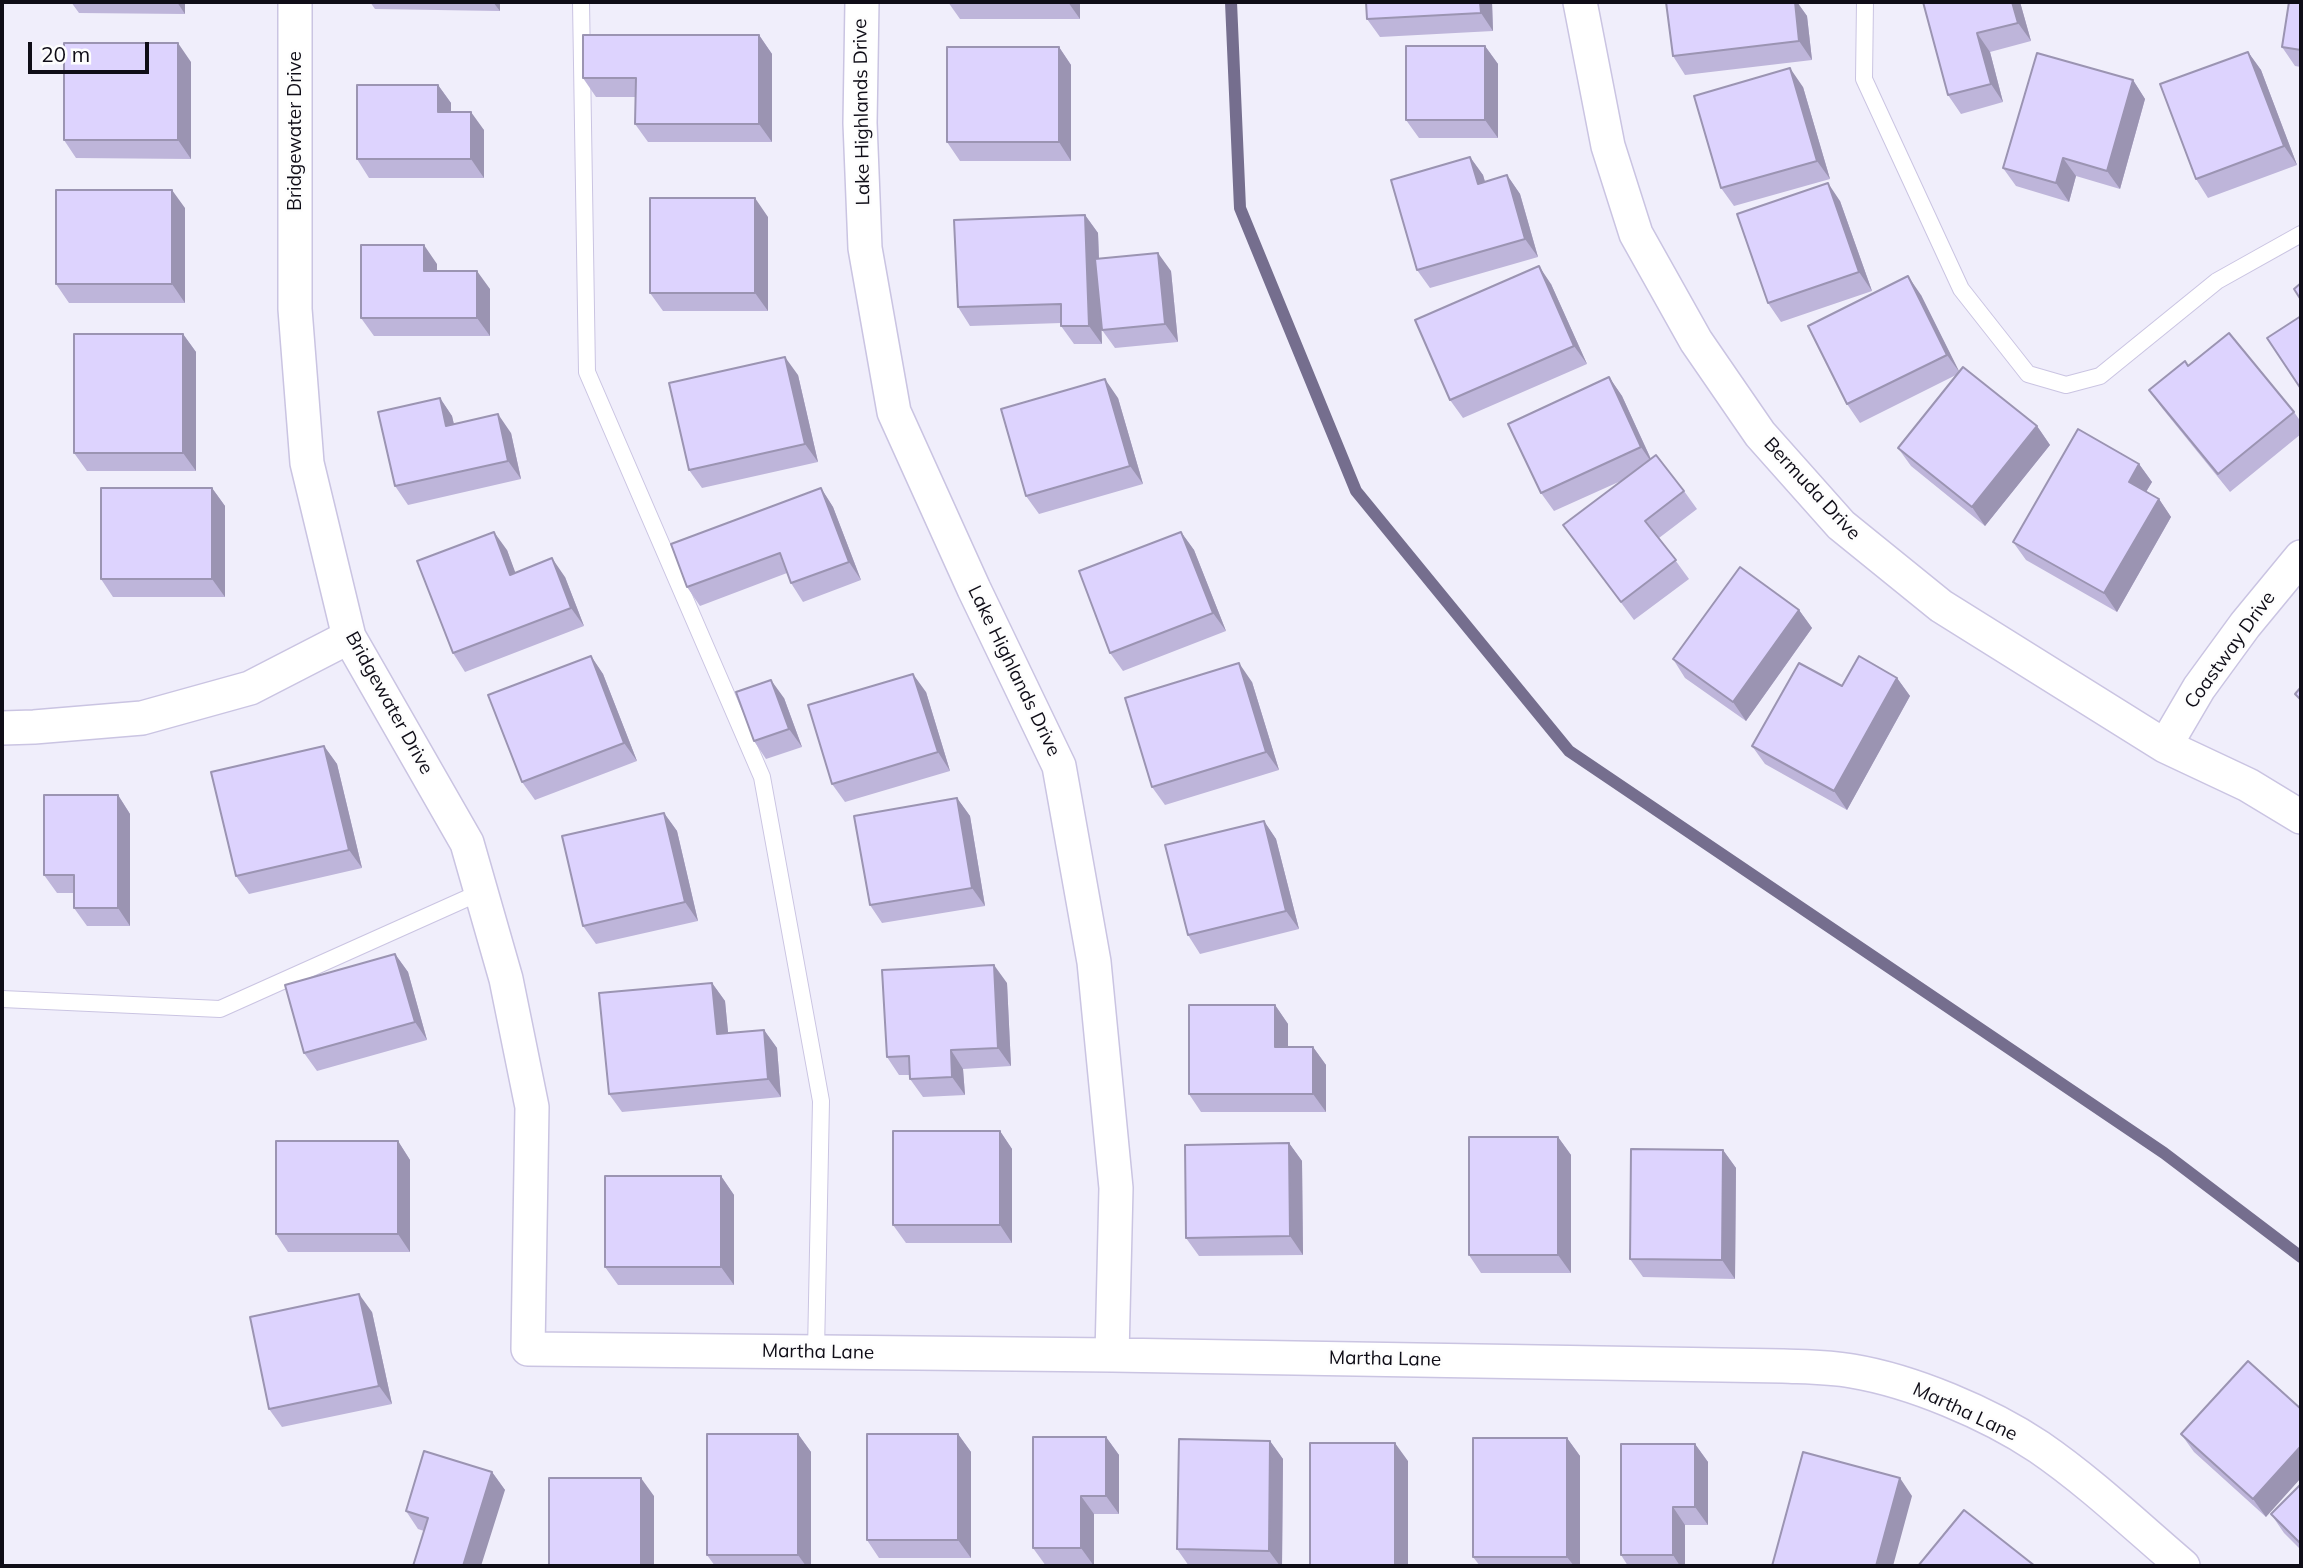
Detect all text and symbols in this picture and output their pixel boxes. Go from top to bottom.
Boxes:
street label: Lake Highlands Drive [849,18,875,206]
scale bar [32,28,152,72]
text: 20 m [41,41,90,67]
street label: Bridgewater Drive [284,51,306,211]
street label: Bermuda Drive [1759,433,1865,545]
street label: Lake Highlands Drive [963,582,1065,760]
street label: Coastway Drive [2180,587,2280,713]
street label: Bridgewater Drive [340,628,438,778]
street label: Martha Lane [762,1340,874,1364]
street label: Martha Lane [1329,1347,1441,1371]
street label: Martha Lane [1909,1378,2021,1446]

